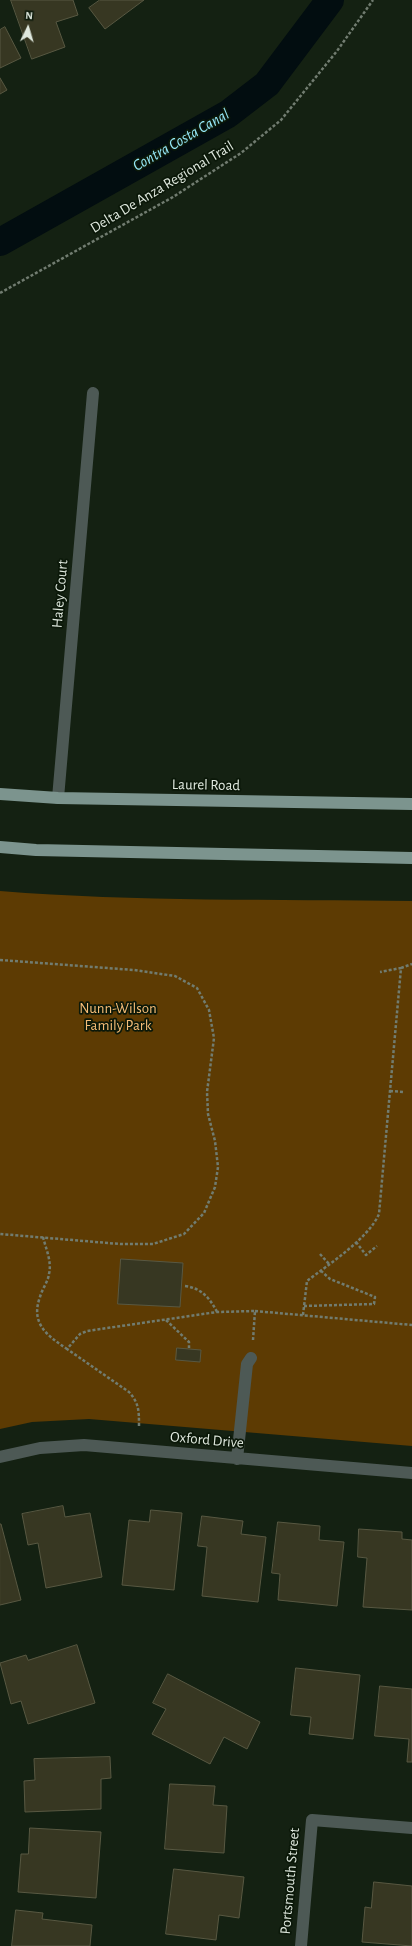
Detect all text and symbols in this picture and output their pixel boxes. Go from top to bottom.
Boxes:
north arrow [8,8,48,48]
text: N [25,10,33,21]
water label: Contra Costa Canal [129,105,233,175]
street label: Delta De Anza Regional Trail [87,137,237,237]
street label: Haley Court [48,559,72,629]
street label: Laurel Road [172,775,240,795]
park label: Nunn-Wilson Family Park [79,999,157,1034]
street label: Oxford Drive [169,1428,245,1452]
street label: Portsmouth Street [276,1827,304,1935]

